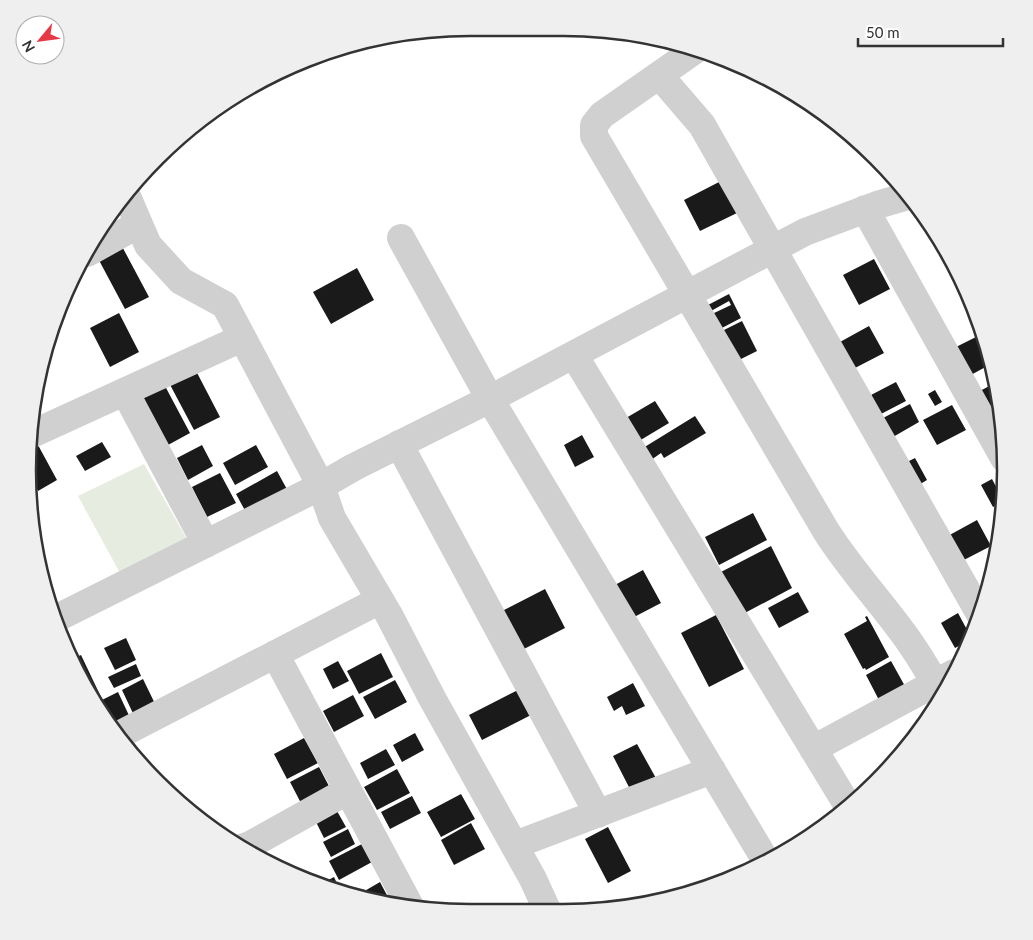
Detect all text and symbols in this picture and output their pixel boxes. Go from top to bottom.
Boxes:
north arrow [15,15,65,65]
scale bar [858,15,1003,47]
text: 50 m [866,23,900,41]
text: N [18,38,38,55]

